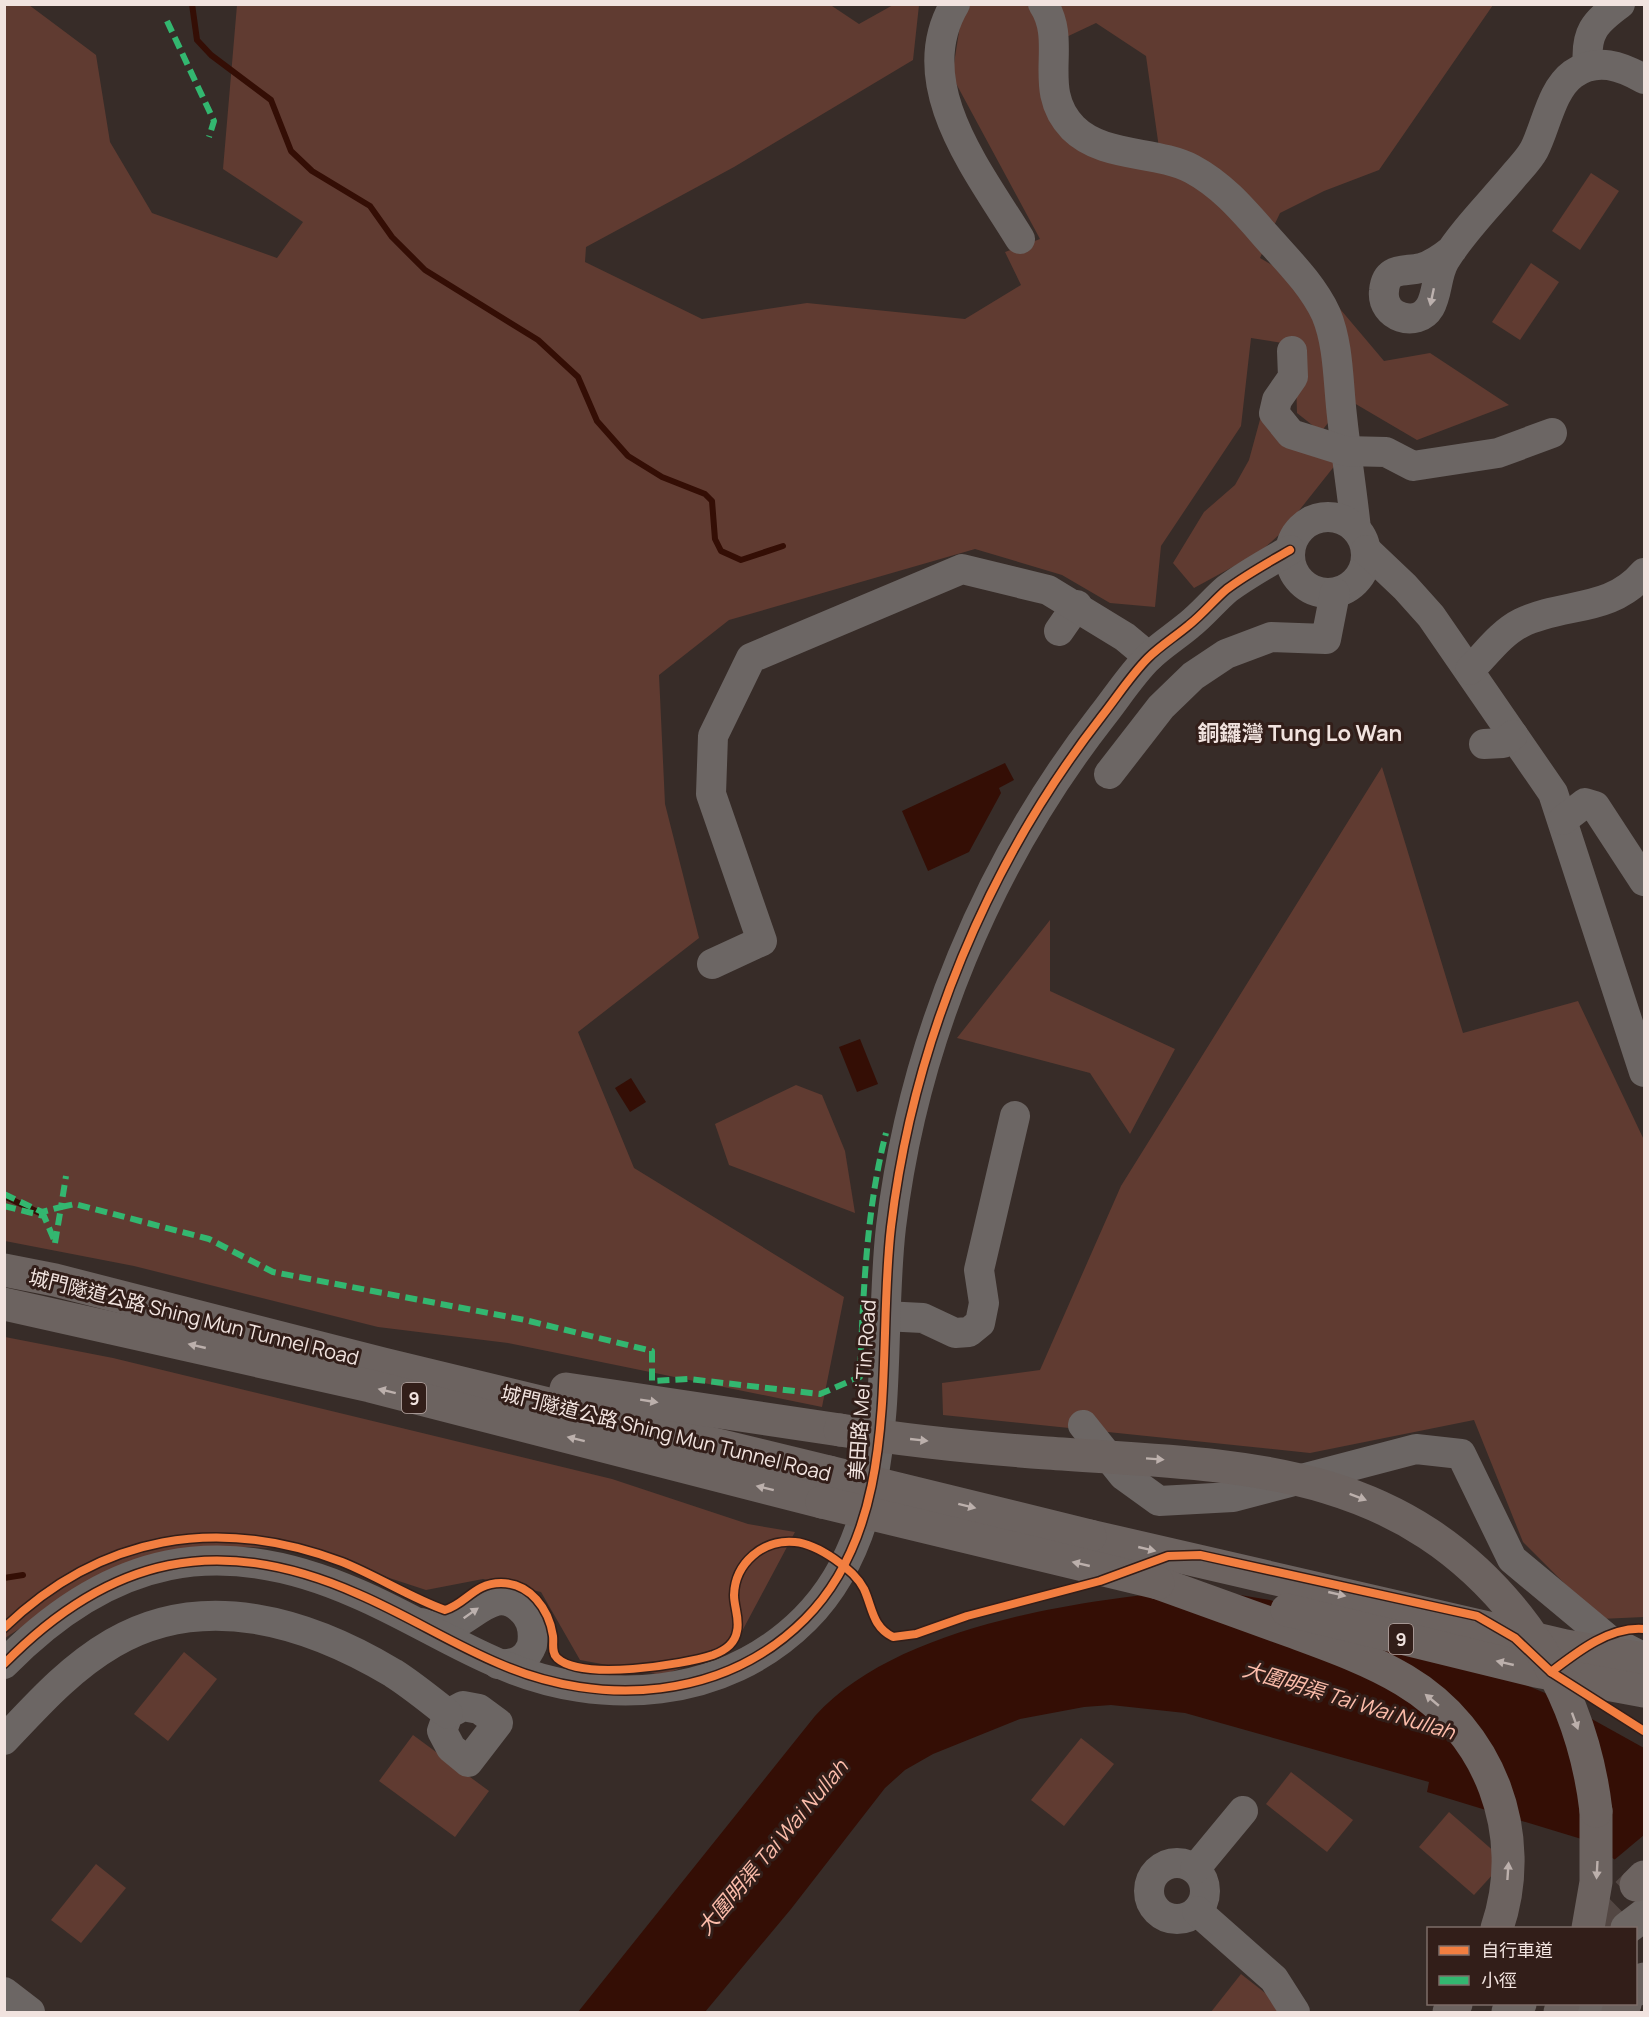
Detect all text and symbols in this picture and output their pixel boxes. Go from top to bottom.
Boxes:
one-way arrow [1427,288,1436,307]
district label: 銅鑼灣 Tung Lo Wan [1198,718,1402,748]
street label: 城門隧道公路 Shing Mun Tunnel Road [26,1263,362,1371]
street label: 美田路 Mei Tin Road [842,1299,882,1481]
one-way arrow [188,1341,207,1351]
street label: 城門隧道公路 Shing Mun Tunnel Road [498,1379,834,1487]
road number: 9 [402,1383,426,1413]
one-way arrow [378,1385,397,1395]
one-way arrow [639,1397,658,1406]
one-way arrow [567,1434,585,1444]
one-way arrow [910,1435,929,1445]
one-way arrow [1146,1455,1165,1464]
one-way arrow [756,1482,774,1492]
one-way arrow [1350,1492,1368,1502]
one-way arrow [958,1501,976,1511]
one-way arrow [1138,1545,1156,1555]
one-way arrow [1071,1559,1090,1569]
one-way arrow [1328,1590,1347,1599]
one-way arrow [463,1607,479,1619]
road number: 9 [1389,1624,1413,1654]
water label: 大圍明渠 Tai Wai Nullah [1240,1654,1460,1746]
one-way arrow [1496,1658,1514,1668]
one-way arrow [1425,1694,1440,1707]
one-way arrow [1571,1712,1581,1730]
water label: 大圍明渠 Tai Wai Nullah [690,1752,855,1940]
one-way arrow [1592,1860,1601,1879]
one-way arrow [1503,1862,1513,1881]
legend [1427,1927,1637,2005]
text: 自行車道 [1481,1938,1553,1962]
text: 小徑 [1481,1968,1517,1992]

